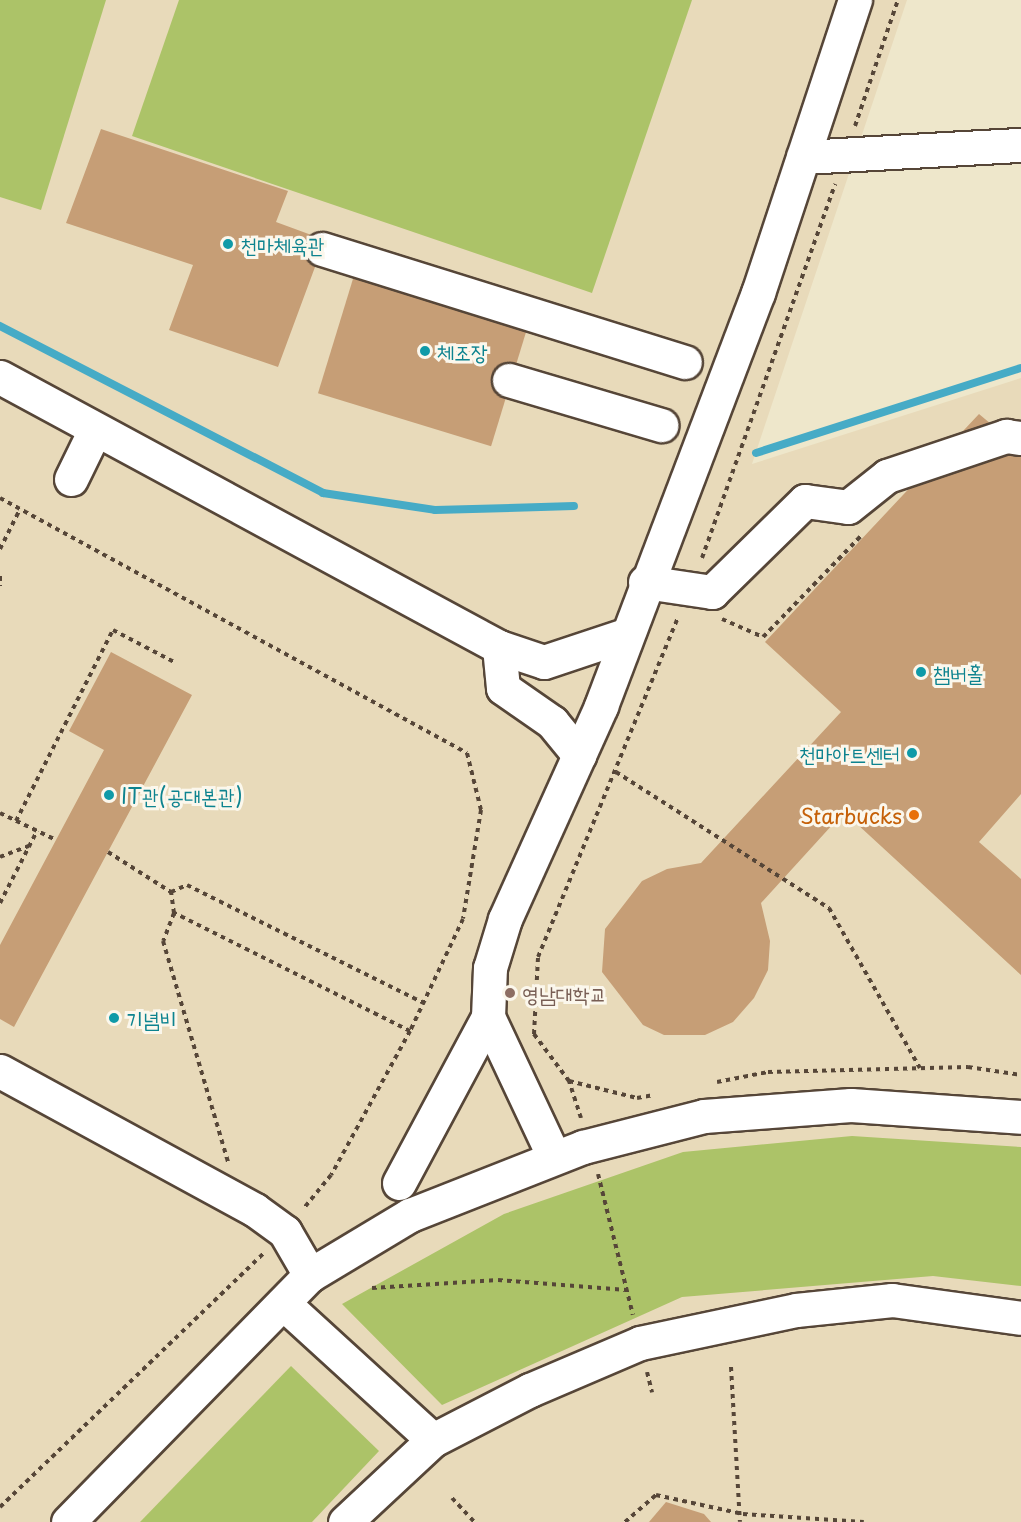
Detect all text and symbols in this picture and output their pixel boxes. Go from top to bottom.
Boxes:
place label: 천마체육관 [240,231,324,257]
marker: 천마체육관 [221,237,235,251]
place label: 체조장 [437,338,488,364]
marker: 체조장 [418,344,432,358]
place label: 챔버홀 [933,659,984,685]
marker: 챔버홀 [914,665,928,679]
place label: 천마아트센터 [799,740,900,766]
marker: 천마아트센터 [905,746,919,760]
place label: IT관(공대본관) [121,782,243,808]
marker: IT관(공대본관) [102,788,116,802]
place label: Starbucks [800,802,902,828]
marker: Starbucks [907,808,921,822]
place label: 영남대학교 [522,980,606,1006]
marker: 영남대학교 [503,986,517,1000]
place label: 기념비 [126,1005,177,1031]
marker: 기념비 [107,1011,121,1025]

